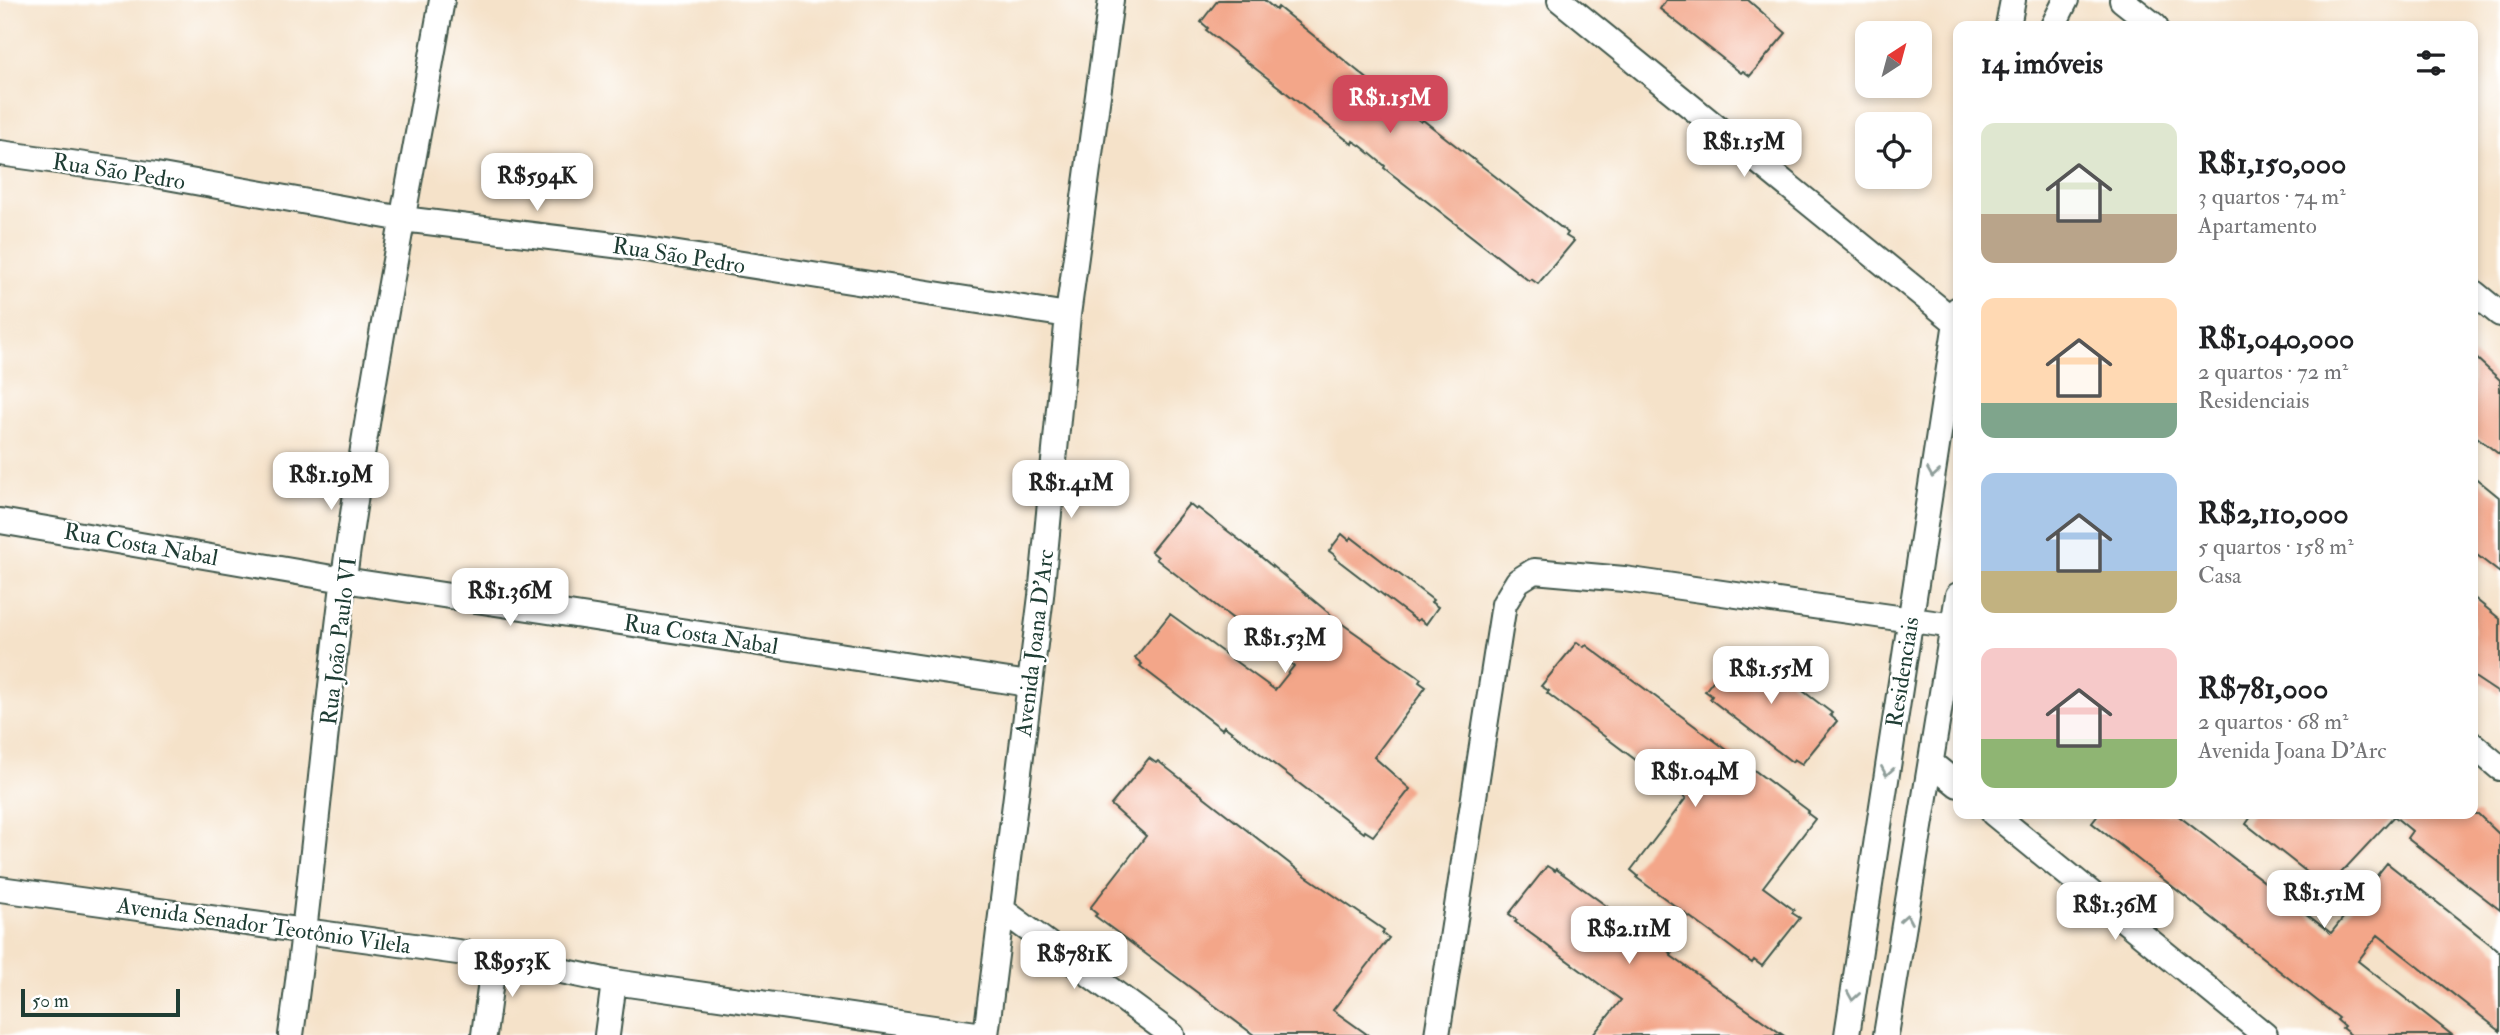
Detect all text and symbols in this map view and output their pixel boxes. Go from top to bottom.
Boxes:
north arrow [1855,21,1932,98]
map controls [1855,21,1932,189]
icon: filters [2412,44,2450,82]
text: 14 imóveis [1981,45,2103,82]
pin: R$1.15M [1325,76,1455,135]
text: R$1.15M [1349,83,1431,112]
button: locate [1855,112,1932,189]
pin: R$1.15M [1679,120,1809,179]
text: R$1.15M [1703,127,1785,156]
text: R$1,150,000 [2198,145,2346,182]
street label: Rua São Pedro [51,147,187,196]
icon: home [2037,151,2121,235]
pin: R$594K [480,154,594,213]
text: R$594K [497,161,577,190]
text: 3 quartos · 74 m² [2198,182,2346,211]
text: Apartamento [2198,211,2317,240]
street label: Rua São Pedro [611,231,747,280]
text: R$1,040,000 [2198,320,2354,357]
icon: home [2037,326,2121,410]
text: 2 quartos · 72 m² [2198,357,2348,386]
text: Residenciais [2198,386,2309,415]
pin: R$1.19M [266,452,396,512]
text: R$1.19M [289,460,373,489]
pin: R$1.41M [1006,461,1136,520]
one-way arrow [1926,467,1941,479]
text: R$1.41M [1028,468,1114,497]
text: R$2,110,000 [2198,495,2349,532]
icon: home [2037,501,2121,585]
street label: Rua Costa Nabal [62,517,220,572]
text: 5 quartos · 158 m² [2198,532,2354,561]
street label: Avenida Joana D'Arc [1008,548,1060,739]
street label: Rua João Paulo VI [314,555,363,727]
text: Casa [2198,561,2242,590]
pin: R$1.36M [445,568,575,628]
text: R$1.36M [468,576,552,605]
street label: Rua Costa Nabal [622,608,780,661]
street label: Residenciais [1879,615,1926,729]
pin: R$1.53M [1220,616,1350,675]
text: R$1.53M [1244,623,1326,652]
pin: R$1.55M [1706,646,1836,706]
text: R$1.55M [1729,654,1813,683]
text: R$781,000 [2198,670,2328,707]
icon: home [2037,676,2121,760]
text: 2 quartos · 68 m² [2198,707,2349,736]
text: Avenida Joana D'Arc [2198,736,2387,765]
pin: R$1.04M [1630,750,1760,809]
text: R$1.04M [1651,757,1739,786]
one-way arrow [1880,765,1895,777]
pin: R$1.51M [2259,870,2389,930]
text: R$1.51M [2283,878,2365,907]
pin: R$1.36M [2050,883,2180,942]
street label: Avenida Senador Teotônio Vilela [114,890,413,961]
text: R$1.36M [2073,890,2157,919]
pin: R$2.11M [1564,906,1694,966]
one-way arrow [1898,913,1913,925]
text: R$2.11M [1587,914,1671,943]
pin: R$781K [1017,932,1131,991]
text: R$781K [1036,939,1112,968]
pin: R$953K [455,940,569,999]
text: R$953K [474,947,550,976]
scale bar [21,986,180,1018]
text: 50 m [32,989,69,1013]
one-way arrow [1845,990,1860,1001]

